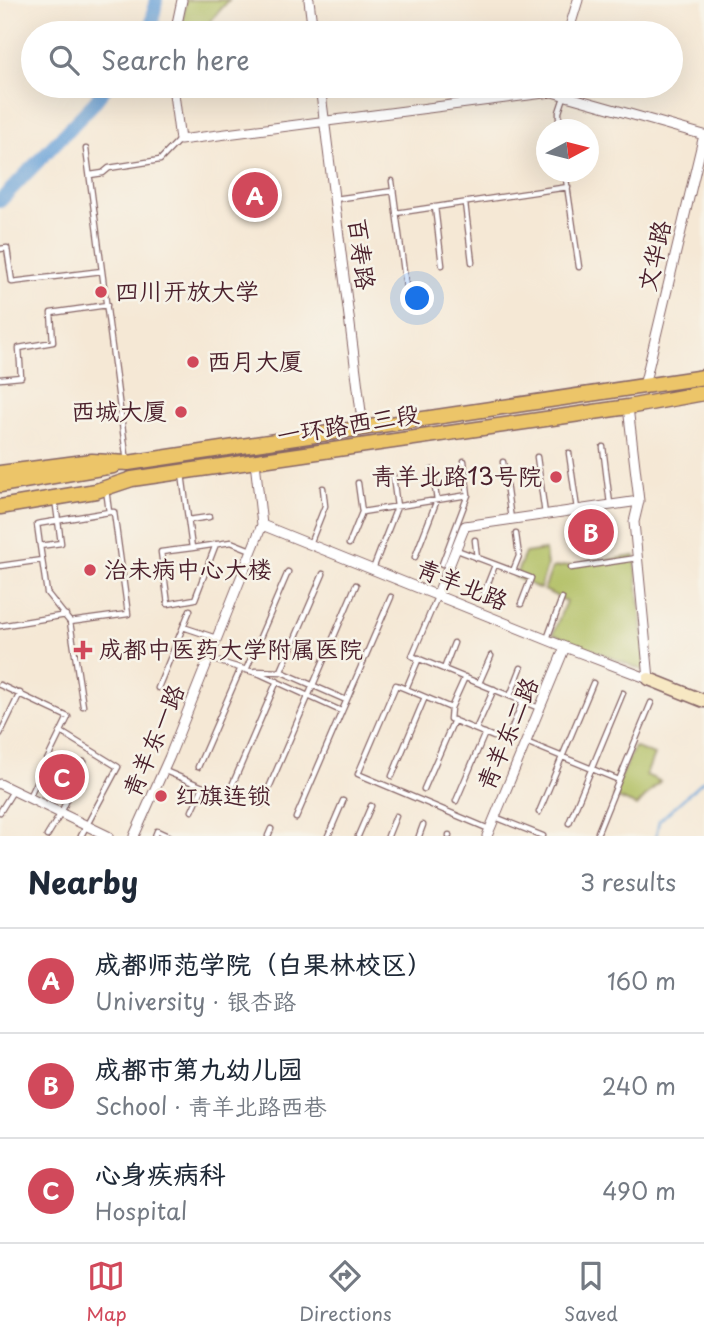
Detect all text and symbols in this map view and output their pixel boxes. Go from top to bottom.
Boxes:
search box [21,21,683,98]
text: Search here [101,40,250,79]
icon: search [45,41,83,79]
north arrow [536,119,599,182]
pin: A [232,169,278,221]
street label: 百寿路 [341,216,385,292]
street label: 文华路 [627,216,679,295]
place label: 四川开放大学 [115,272,259,308]
your location [400,281,434,315]
marker: 四川开放大学 [93,284,109,300]
place label: 西月大厦 [207,342,303,378]
marker: 西月大厦 [185,354,201,370]
place label: 西城大厦 [71,392,167,428]
street label: 一环路西三段 [274,394,422,452]
marker: 西城大厦 [173,404,189,420]
place label: 青羊北路13号院 [371,457,542,493]
marker: 青羊北路13号院 [548,469,564,485]
pin: B [568,506,614,558]
street label: 青羊北路 [412,548,514,618]
place label: 治未病中心大楼 [104,550,272,586]
marker: 治未病中心大楼 [82,562,98,578]
place label: 成都中医药大学附属医院 [99,630,363,666]
marker: 成都中医药大学附属医院 [73,640,93,660]
street label: 青羊东二路 [466,671,546,795]
street label: 青羊东一路 [112,678,192,802]
pin: C [39,751,85,803]
place label: 红旗连锁 [175,776,271,812]
marker: 红旗连锁 [153,788,169,804]
text: Nearby [28,859,138,904]
text: 3 results [580,864,676,899]
text: 成都师范学院（白果林校区） [95,944,433,983]
text: A [42,963,60,998]
text: 160 m [607,963,676,998]
text: University · 银杏路 [95,983,296,1018]
text: 成都市第九幼儿园 [95,1049,303,1088]
text: B [43,1068,59,1103]
text: 240 m [602,1068,676,1103]
text: School · 青羊北路西巷 [95,1088,327,1123]
text: 心身疾病科 [95,1154,225,1193]
text: C [42,1173,60,1208]
text: 490 m [602,1173,676,1208]
text: Hospital [95,1193,187,1228]
tab: Map [86,1257,127,1327]
tab: Directions [299,1257,392,1327]
tab: Saved [564,1257,618,1327]

